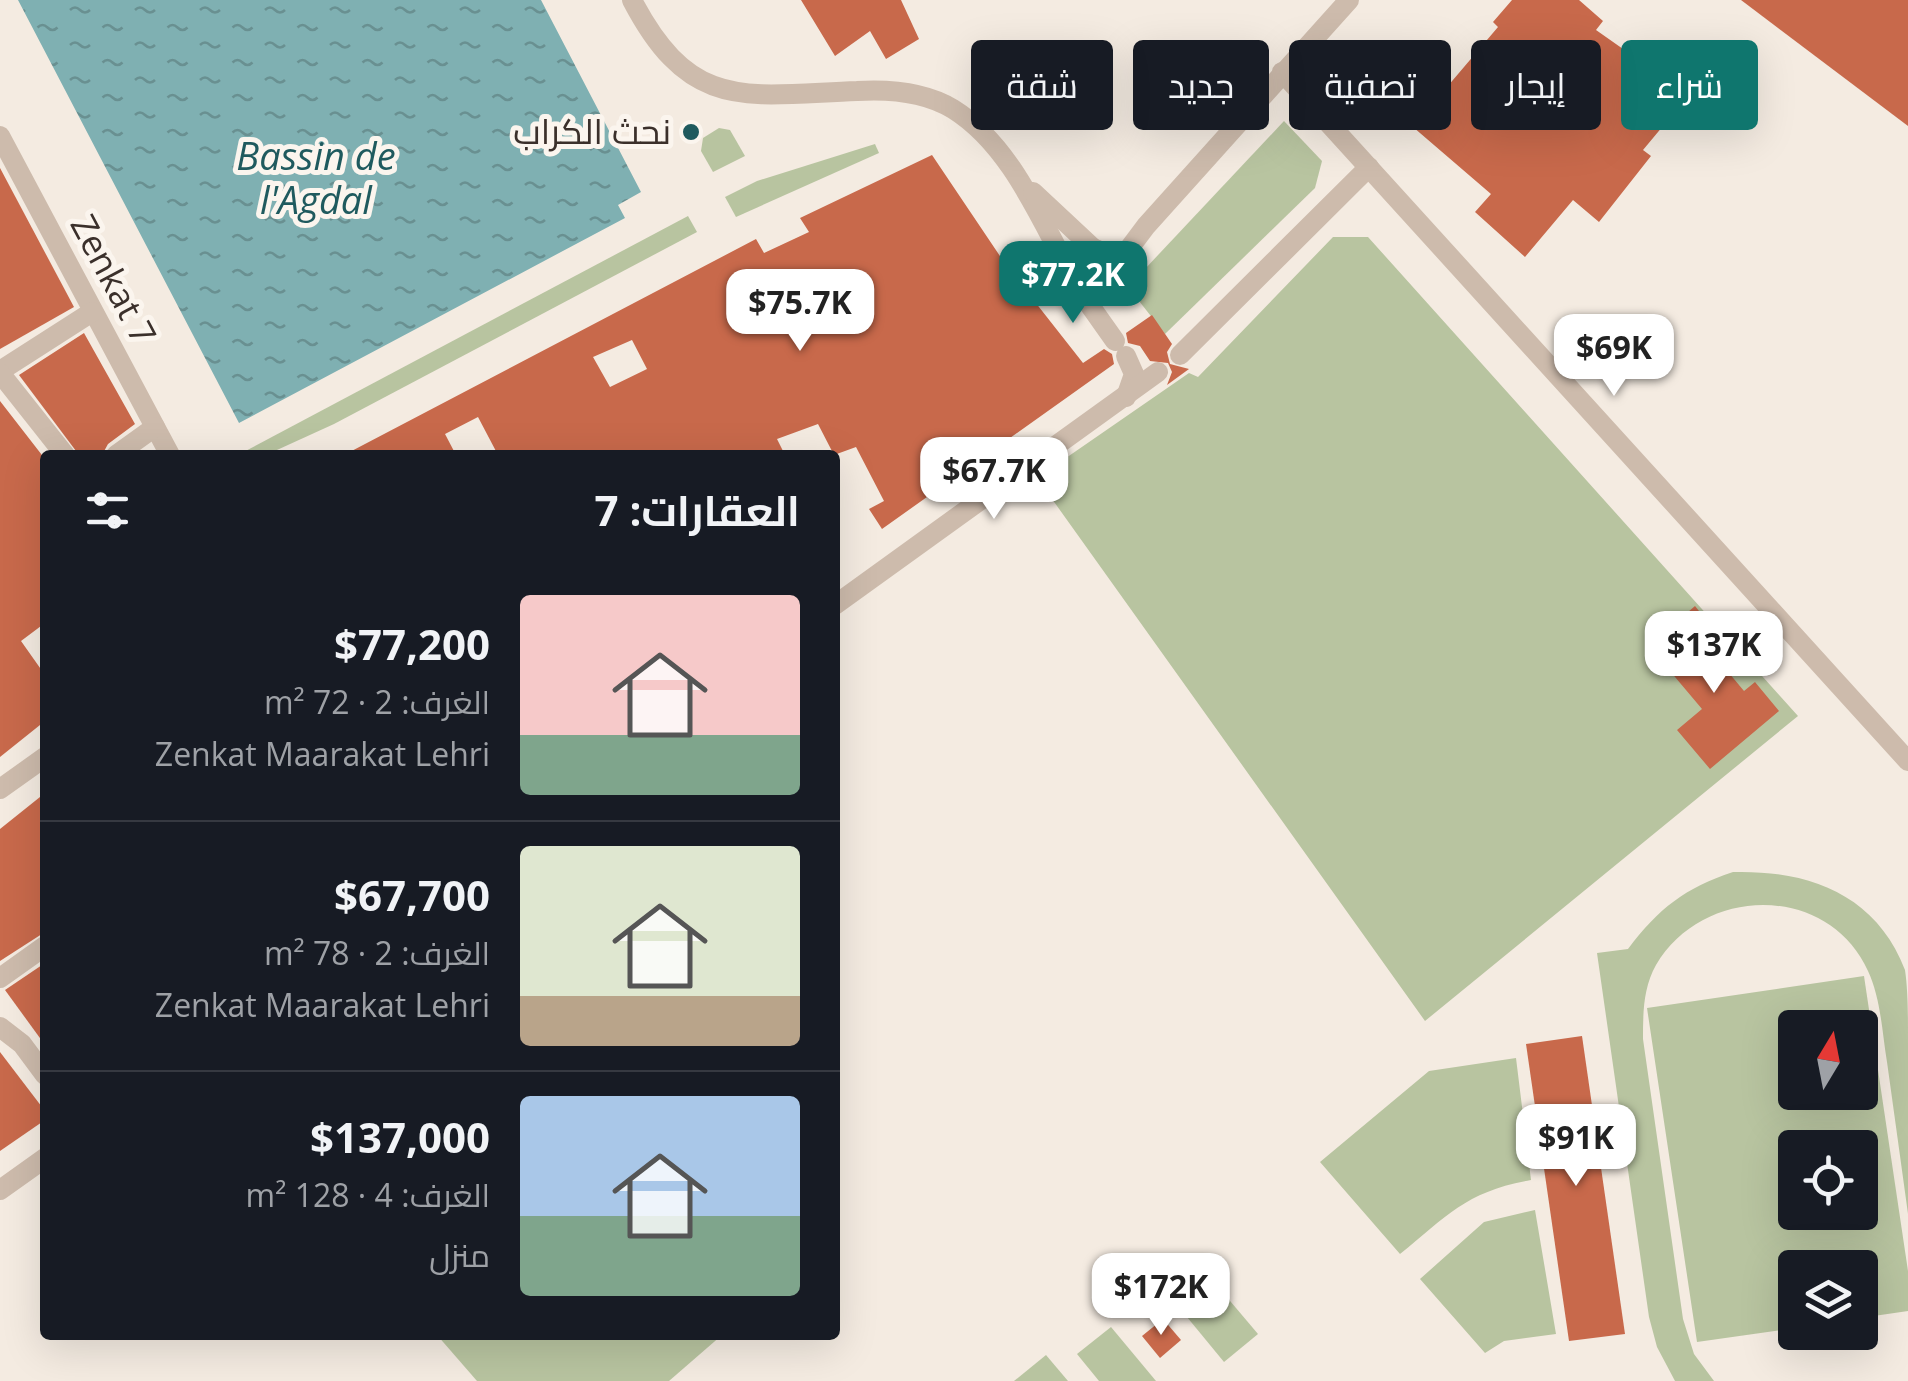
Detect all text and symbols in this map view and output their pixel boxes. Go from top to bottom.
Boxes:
chip: شقة [971,40,1113,130]
chip: جديد [1133,40,1269,130]
chip: تصفية [1289,40,1451,130]
chip: إيجار [1471,40,1601,130]
chip: شراء [1621,40,1758,130]
place label: نحث الكراب [513,107,671,154]
marker: نحث الكراب [680,121,702,143]
water label: Bassin de l'Agdal [236,129,396,225]
street label: Zenkat 7 [61,206,168,352]
pin: $77.2K [992,241,1154,326]
text: $77.2K [1021,252,1125,295]
pin: $75.7K [719,269,881,354]
text: $75.7K [748,280,852,323]
pin: $69K [1555,314,1673,399]
text: $69K [1576,325,1652,368]
pin: $67.7K [913,437,1075,522]
text: $67.7K [942,448,1046,491]
text: العقارات: 7 [595,481,800,538]
icon: filters [80,483,135,538]
pin: $137K [1644,611,1784,696]
text: $77,200 [334,615,490,672]
text: $137K [1667,622,1761,665]
icon: home [600,635,720,755]
text: الغرف: 2 · 72 m² [264,680,490,723]
text: Zenkat Maarakat Lehri [155,732,490,775]
text: $67,700 [334,866,490,923]
icon: home [600,886,720,1006]
text: الغرف: 2 · 78 m² [264,931,490,974]
text: Zenkat Maarakat Lehri [155,983,490,1026]
north arrow [1778,1010,1878,1110]
map controls [1778,1010,1878,1350]
pin: $91K [1517,1104,1635,1189]
text: $137,000 [310,1108,490,1165]
text: $91K [1538,1115,1614,1158]
button: locate [1778,1130,1878,1230]
icon: home [600,1136,720,1256]
text: الغرف: 4 · 128 m² [246,1173,490,1216]
text: منزل [429,1233,490,1276]
button: layers [1778,1250,1878,1350]
pin: $172K [1091,1253,1231,1338]
text: $172K [1114,1264,1208,1307]

